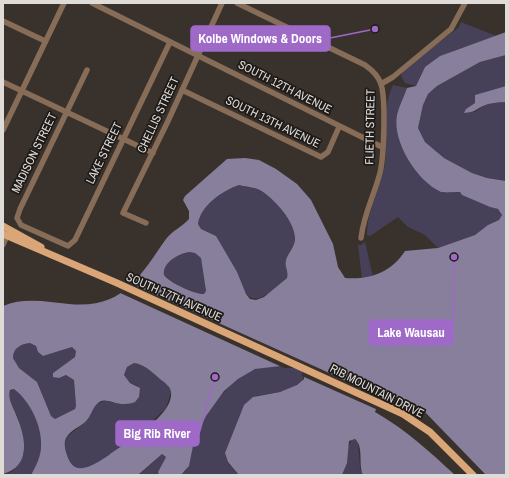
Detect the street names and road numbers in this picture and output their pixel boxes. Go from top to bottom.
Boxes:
street label: SOUTH 12TH AVENUE [235,56,335,118]
street label: CHELLIS STREET [133,74,183,156]
street label: FLIETH STREET [361,89,379,165]
street label: SOUTH 13TH AVENUE [223,92,323,152]
street label: MADISON STREET [8,110,60,196]
street label: LAKE STREET [82,120,126,186]
street label: SOUTH 17TH AVENUE [124,269,224,325]
street label: RIB MOUNTAIN DRIVE [327,360,427,422]

